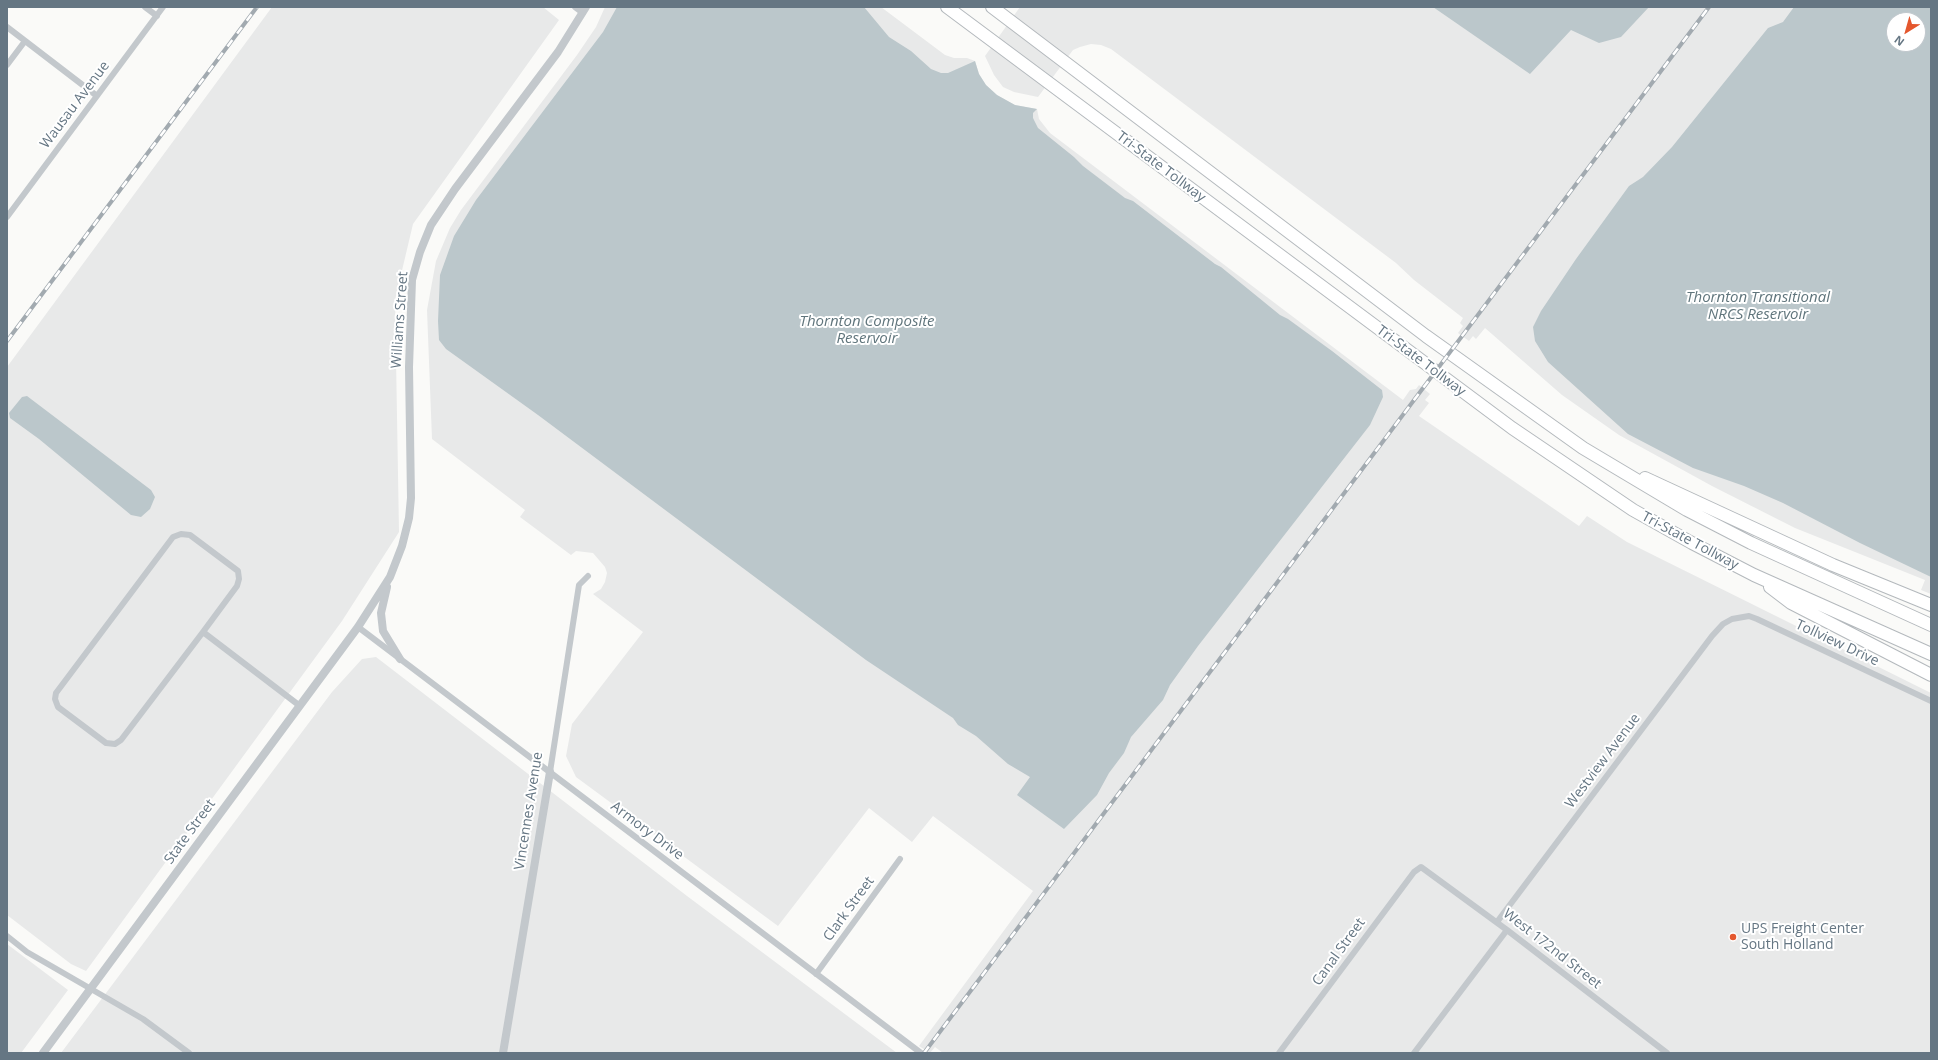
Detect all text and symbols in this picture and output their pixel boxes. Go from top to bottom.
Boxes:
north arrow [1886,12,1926,52]
text: N [1891,33,1907,50]
street label: Wausau Avenue [37,58,113,152]
street label: Tri-State Tollway [1113,128,1209,206]
street label: Williams Street [388,271,412,369]
water label: Thornton Transitional NRCS Reservoir [1686,289,1830,324]
water label: Thornton Composite Reservoir [799,313,935,348]
street label: Tri-State Tollway [1373,322,1469,400]
street label: Tri-State Tollway [1639,508,1741,574]
street label: Tollview Drive [1793,616,1881,670]
street label: Westview Avenue [1562,710,1644,812]
street label: Vincennes Avenue [511,751,547,871]
street label: State Street [161,796,219,868]
street label: Armory Drive [607,798,687,864]
street label: Clark Street [820,873,878,945]
street label: West 172nd Street [1500,905,1604,993]
street label: Canal Street [1309,915,1369,989]
place label: UPS Freight Center South Holland [1741,921,1864,954]
marker: UPS Freight Center South Holland [1728,932,1738,942]

